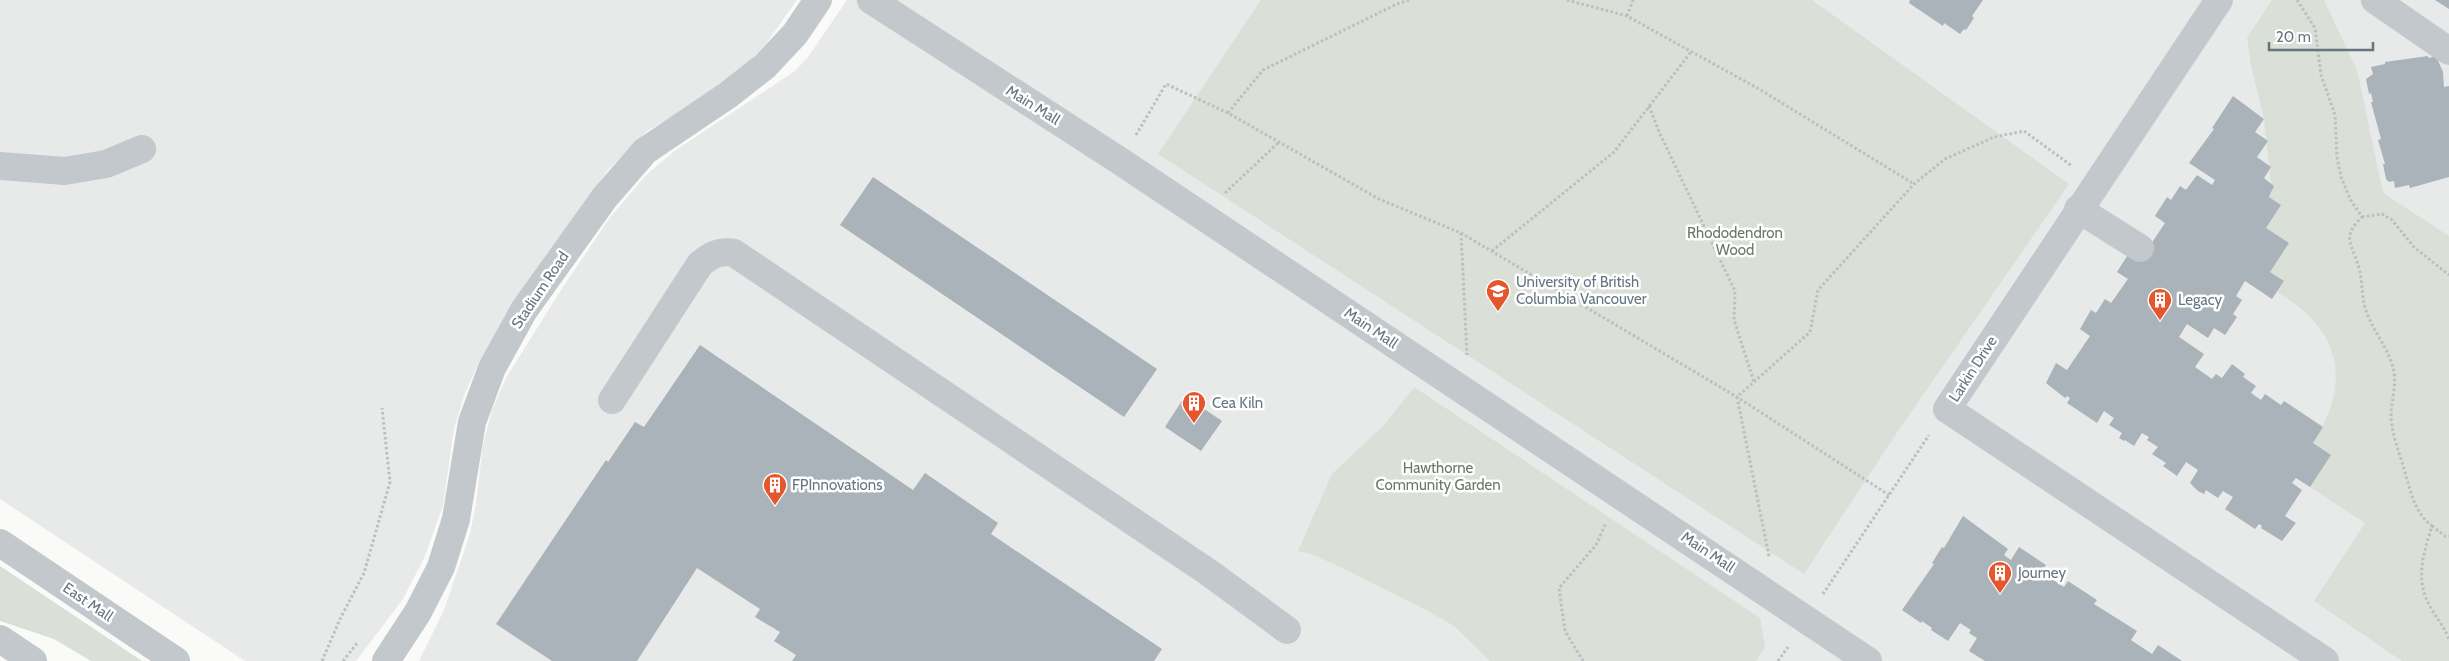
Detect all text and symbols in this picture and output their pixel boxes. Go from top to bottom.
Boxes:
scale bar [2269,20,2373,52]
text: 20 m [2276,28,2311,46]
street label: Main Mall [1003,81,1064,129]
park label: Rhododendron Wood [1687,224,1783,259]
street label: Stadium Road [508,248,572,332]
place label: University of British Columbia Vancouver [1516,273,1647,308]
school or university icon: University of British Columbia Vancouver [1485,278,1511,312]
building icon: Legacy [2147,287,2173,321]
place label: Legacy [2178,291,2223,309]
street label: Main Mall [1341,304,1402,353]
street label: Larkin Drive [1945,332,2001,405]
building icon: Cea Kiln [1181,390,1207,424]
place label: Cea Kiln [1212,394,1263,412]
park label: Hawthorne Community Garden [1375,459,1501,494]
building icon: FPInnovations [762,472,788,506]
place label: FPInnovations [792,476,882,494]
street label: Main Mall [1678,528,1739,577]
building icon: Journey [1987,560,2013,594]
place label: Journey [2017,564,2066,582]
street label: East Mall [60,579,117,626]

